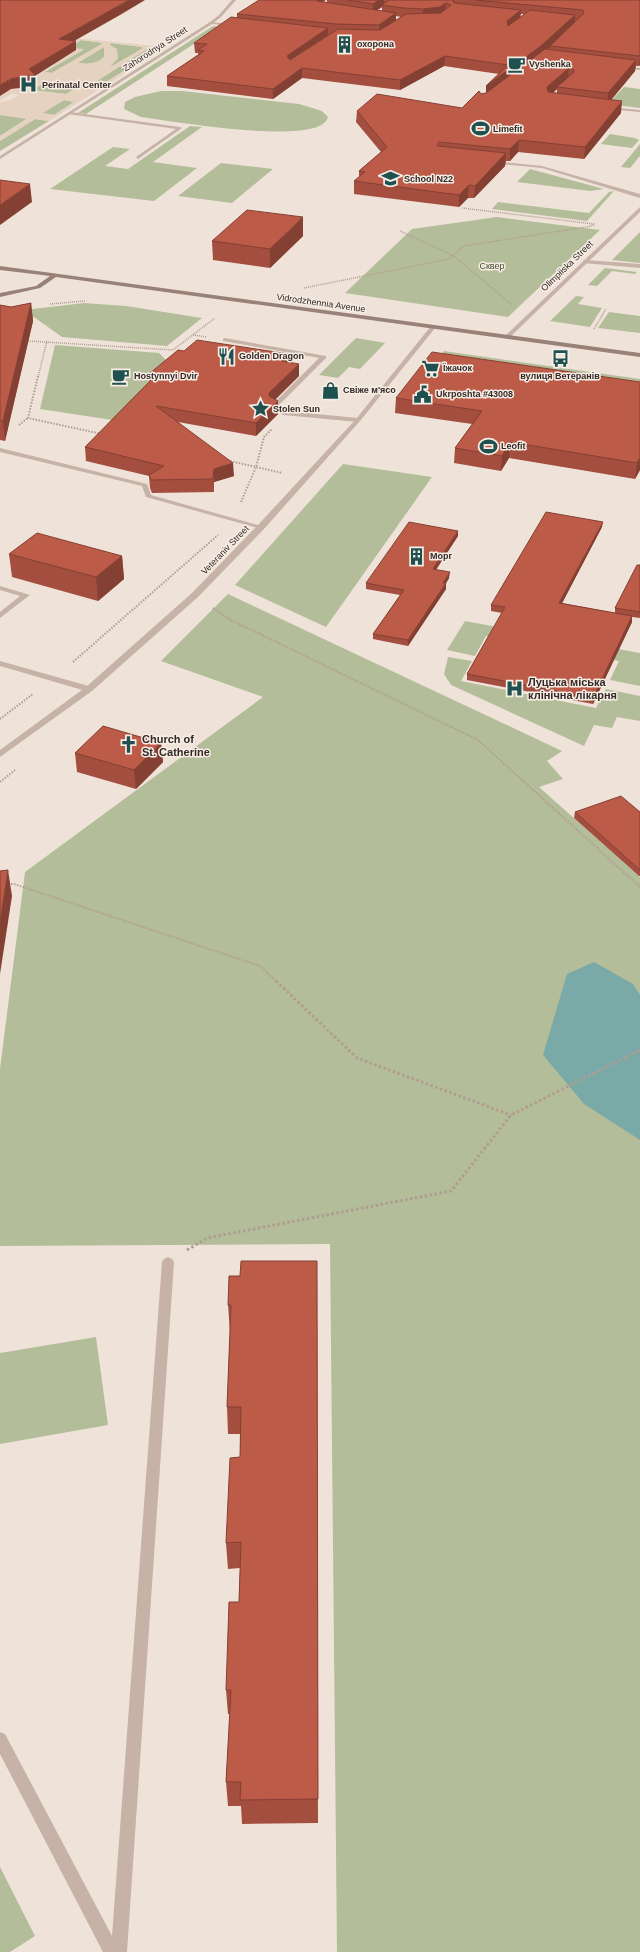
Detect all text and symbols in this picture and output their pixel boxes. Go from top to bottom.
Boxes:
street label: Zahorodnya Street [121,24,189,73]
building icon: охорона [334,34,354,54]
place label: охорона [357,39,395,49]
cafe icon: Vyshenka [506,54,526,74]
place label: Vyshenka [529,59,572,69]
hospital icon: Perinatal Center [19,75,39,95]
place label: Perinatal Center [42,80,112,90]
sports icon: Limefit [470,119,490,139]
place label: Limefit [493,124,523,134]
school or university icon: School N22 [381,169,401,189]
place label: School N22 [404,174,453,184]
street label: Olimpiiska Street [539,238,595,293]
park label: Сквер [479,261,505,271]
street label: Vidrodzhennia Avenue [276,292,366,314]
restaurant icon: Golden Dragon [216,346,236,366]
bus stop icon: вулиця Ветеранів [550,349,570,369]
place label: Golden Dragon [239,351,304,361]
supermarket icon: Їжачок [420,358,440,378]
place label: Їжачок [442,363,472,373]
cafe icon: Hostynnyi Dvir [111,366,131,386]
place label: Hostynnyi Dvir [134,371,198,381]
place label: вулиця Ветеранів [520,371,600,381]
shop icon: Свіже м'ясо [320,380,340,400]
public building icon: Ukrposhta #43008 [413,384,433,404]
place label: Свіже м'ясо [343,385,396,395]
place label: Ukrposhta #43008 [436,389,513,399]
place icon: Stolen Sun [250,399,270,419]
place label: Stolen Sun [273,404,320,414]
sports icon: Leofit [478,436,498,456]
place label: Leofit [501,441,526,451]
street label: Veteraniv Street [199,523,251,577]
building icon: Морг [407,546,427,566]
place label: Морг [430,551,452,561]
place label: Луцька міська клінічна лікарня [528,676,617,701]
hospital icon: Луцька міська клінічна лікарня [505,678,525,698]
place label: Church of St. Catherine [142,733,210,758]
church icon: Church of St. Catherine [119,735,139,755]

